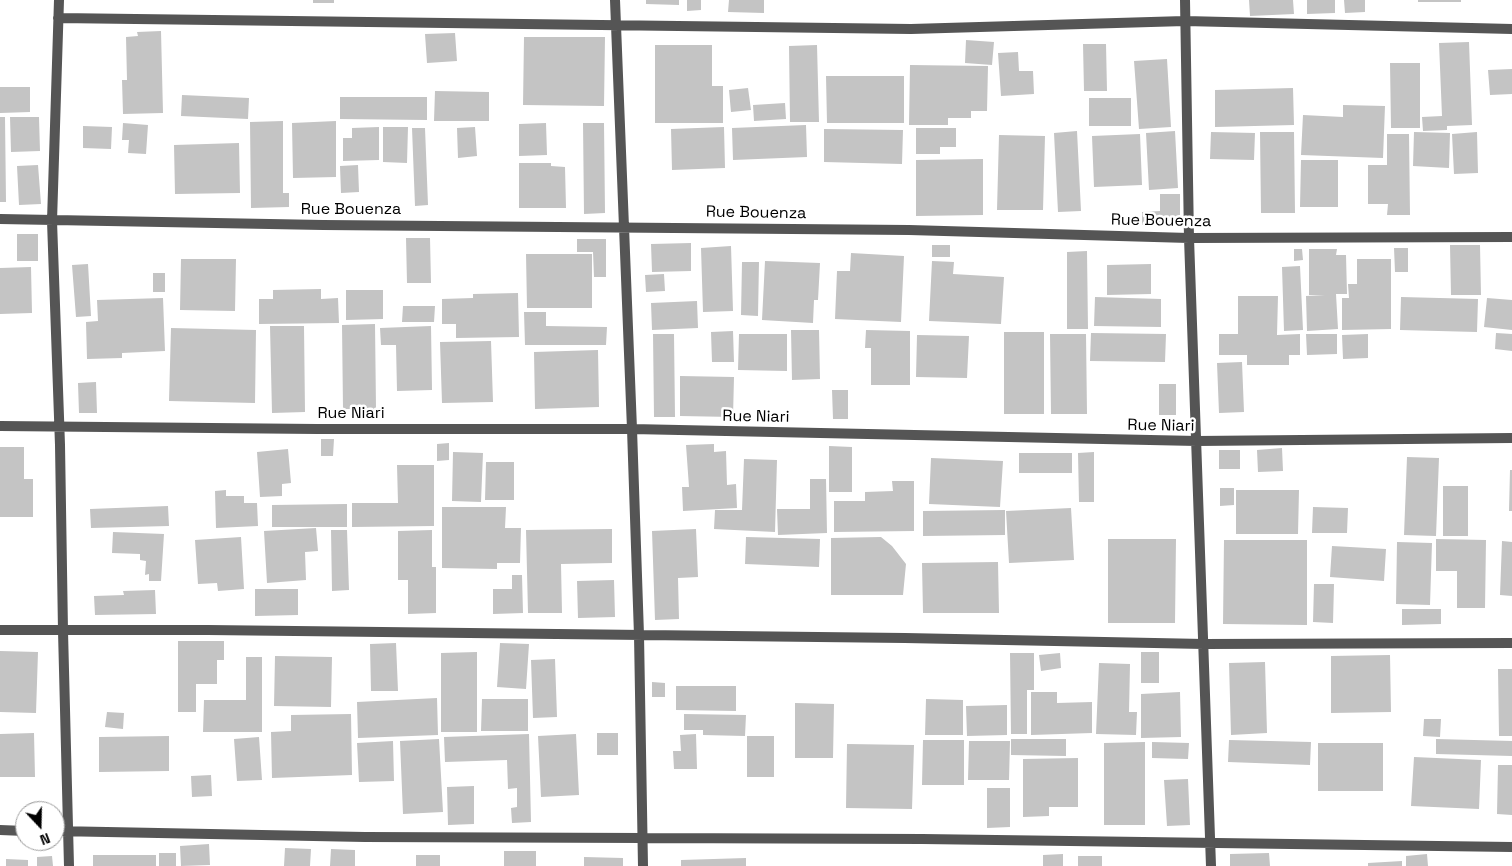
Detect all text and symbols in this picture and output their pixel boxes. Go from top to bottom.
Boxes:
street label: Rue Bouenza [301,200,401,220]
street label: Rue Bouenza [706,203,806,223]
street label: Rue Bouenza [1111,211,1211,231]
street label: Rue Niari [317,404,385,424]
street label: Rue Niari [722,407,790,427]
street label: Rue Niari [1127,416,1195,436]
north arrow [15,801,65,851]
text: N [37,829,53,849]

